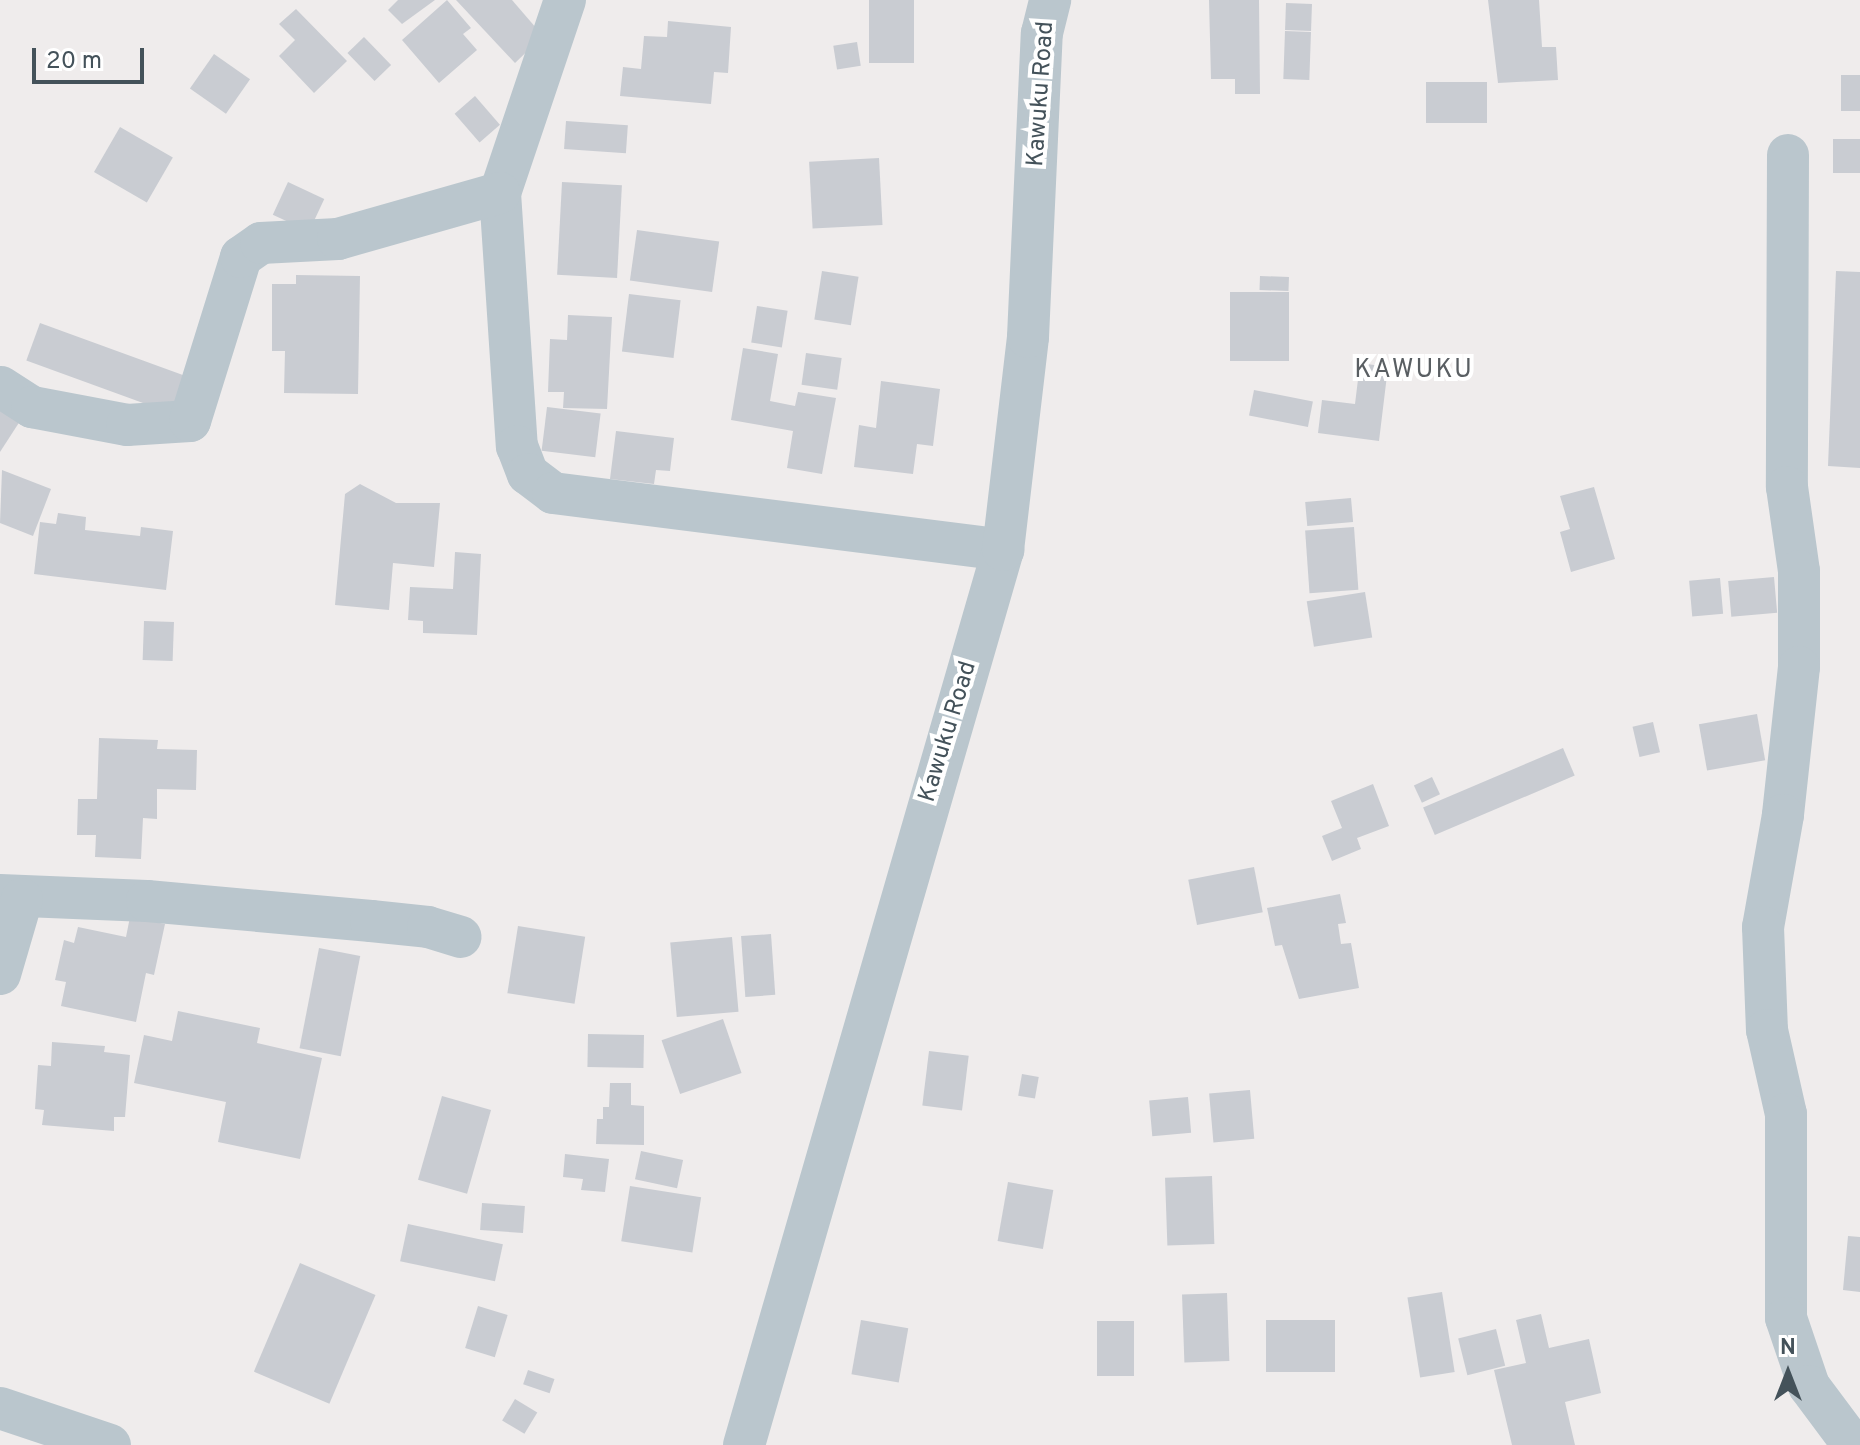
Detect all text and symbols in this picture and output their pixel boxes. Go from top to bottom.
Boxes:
street label: Kawuku Road [1023,20,1061,168]
scale bar [36,32,148,82]
text: 20 m [46,47,102,77]
district label: KAWUKU [1354,355,1474,387]
street label: Kawuku Road [914,658,984,806]
north arrow [1748,1333,1828,1413]
text: N [1780,1335,1796,1362]

